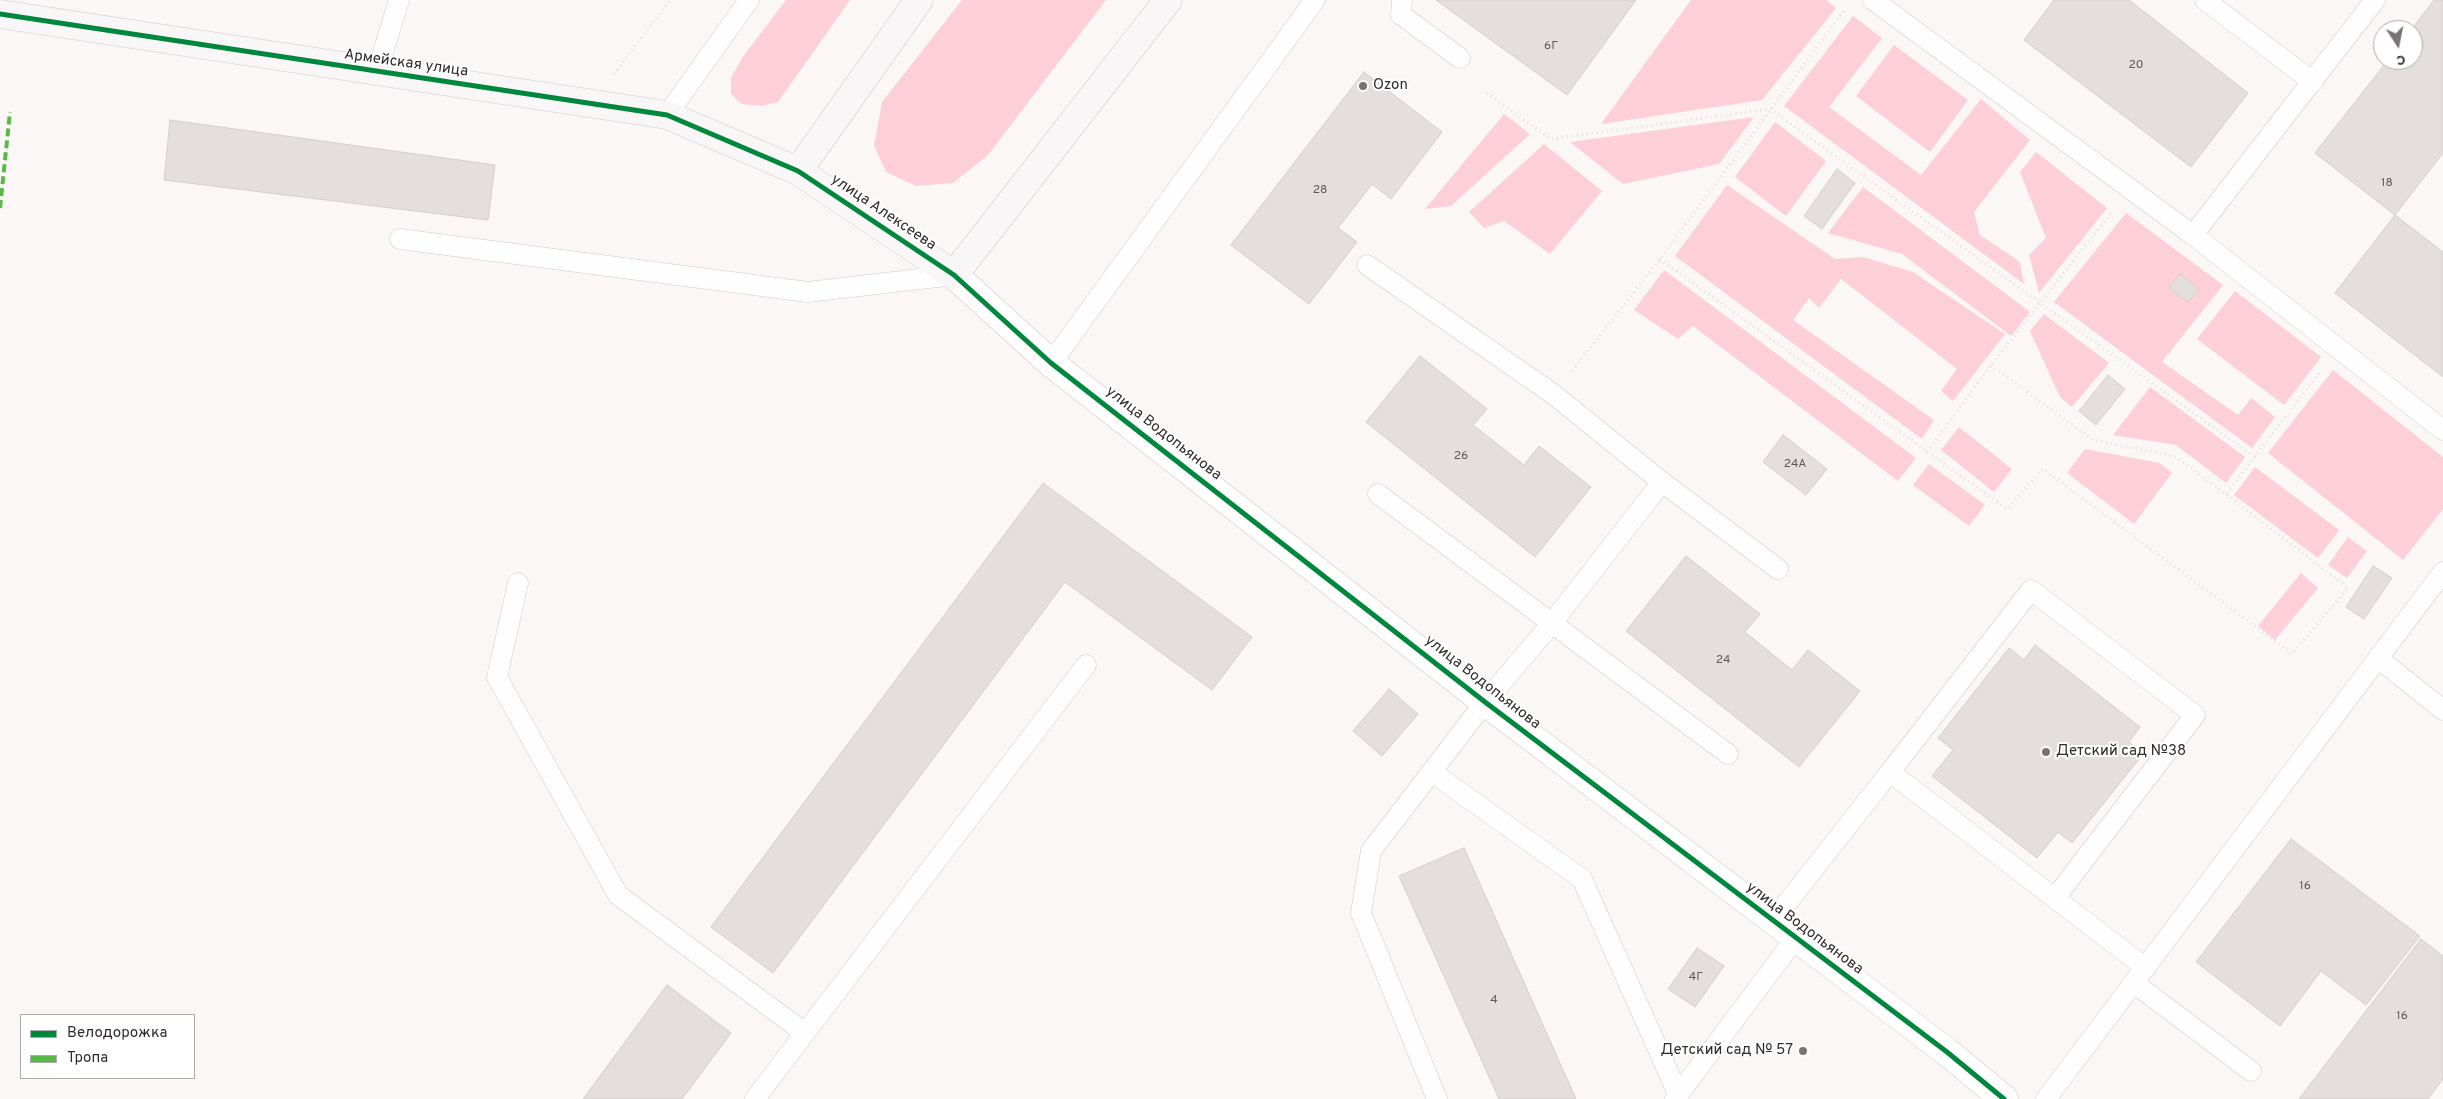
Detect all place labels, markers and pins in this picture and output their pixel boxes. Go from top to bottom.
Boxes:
place label: Ozon [1373,77,1408,95]
marker: Ozon [1357,80,1369,92]
place label: Детский сад №38 [2056,743,2186,761]
marker: Детский сад №38 [2040,746,2052,758]
place label: Детский сад № 57 [1661,1042,1793,1060]
marker: Детский сад № 57 [1797,1045,1809,1057]

